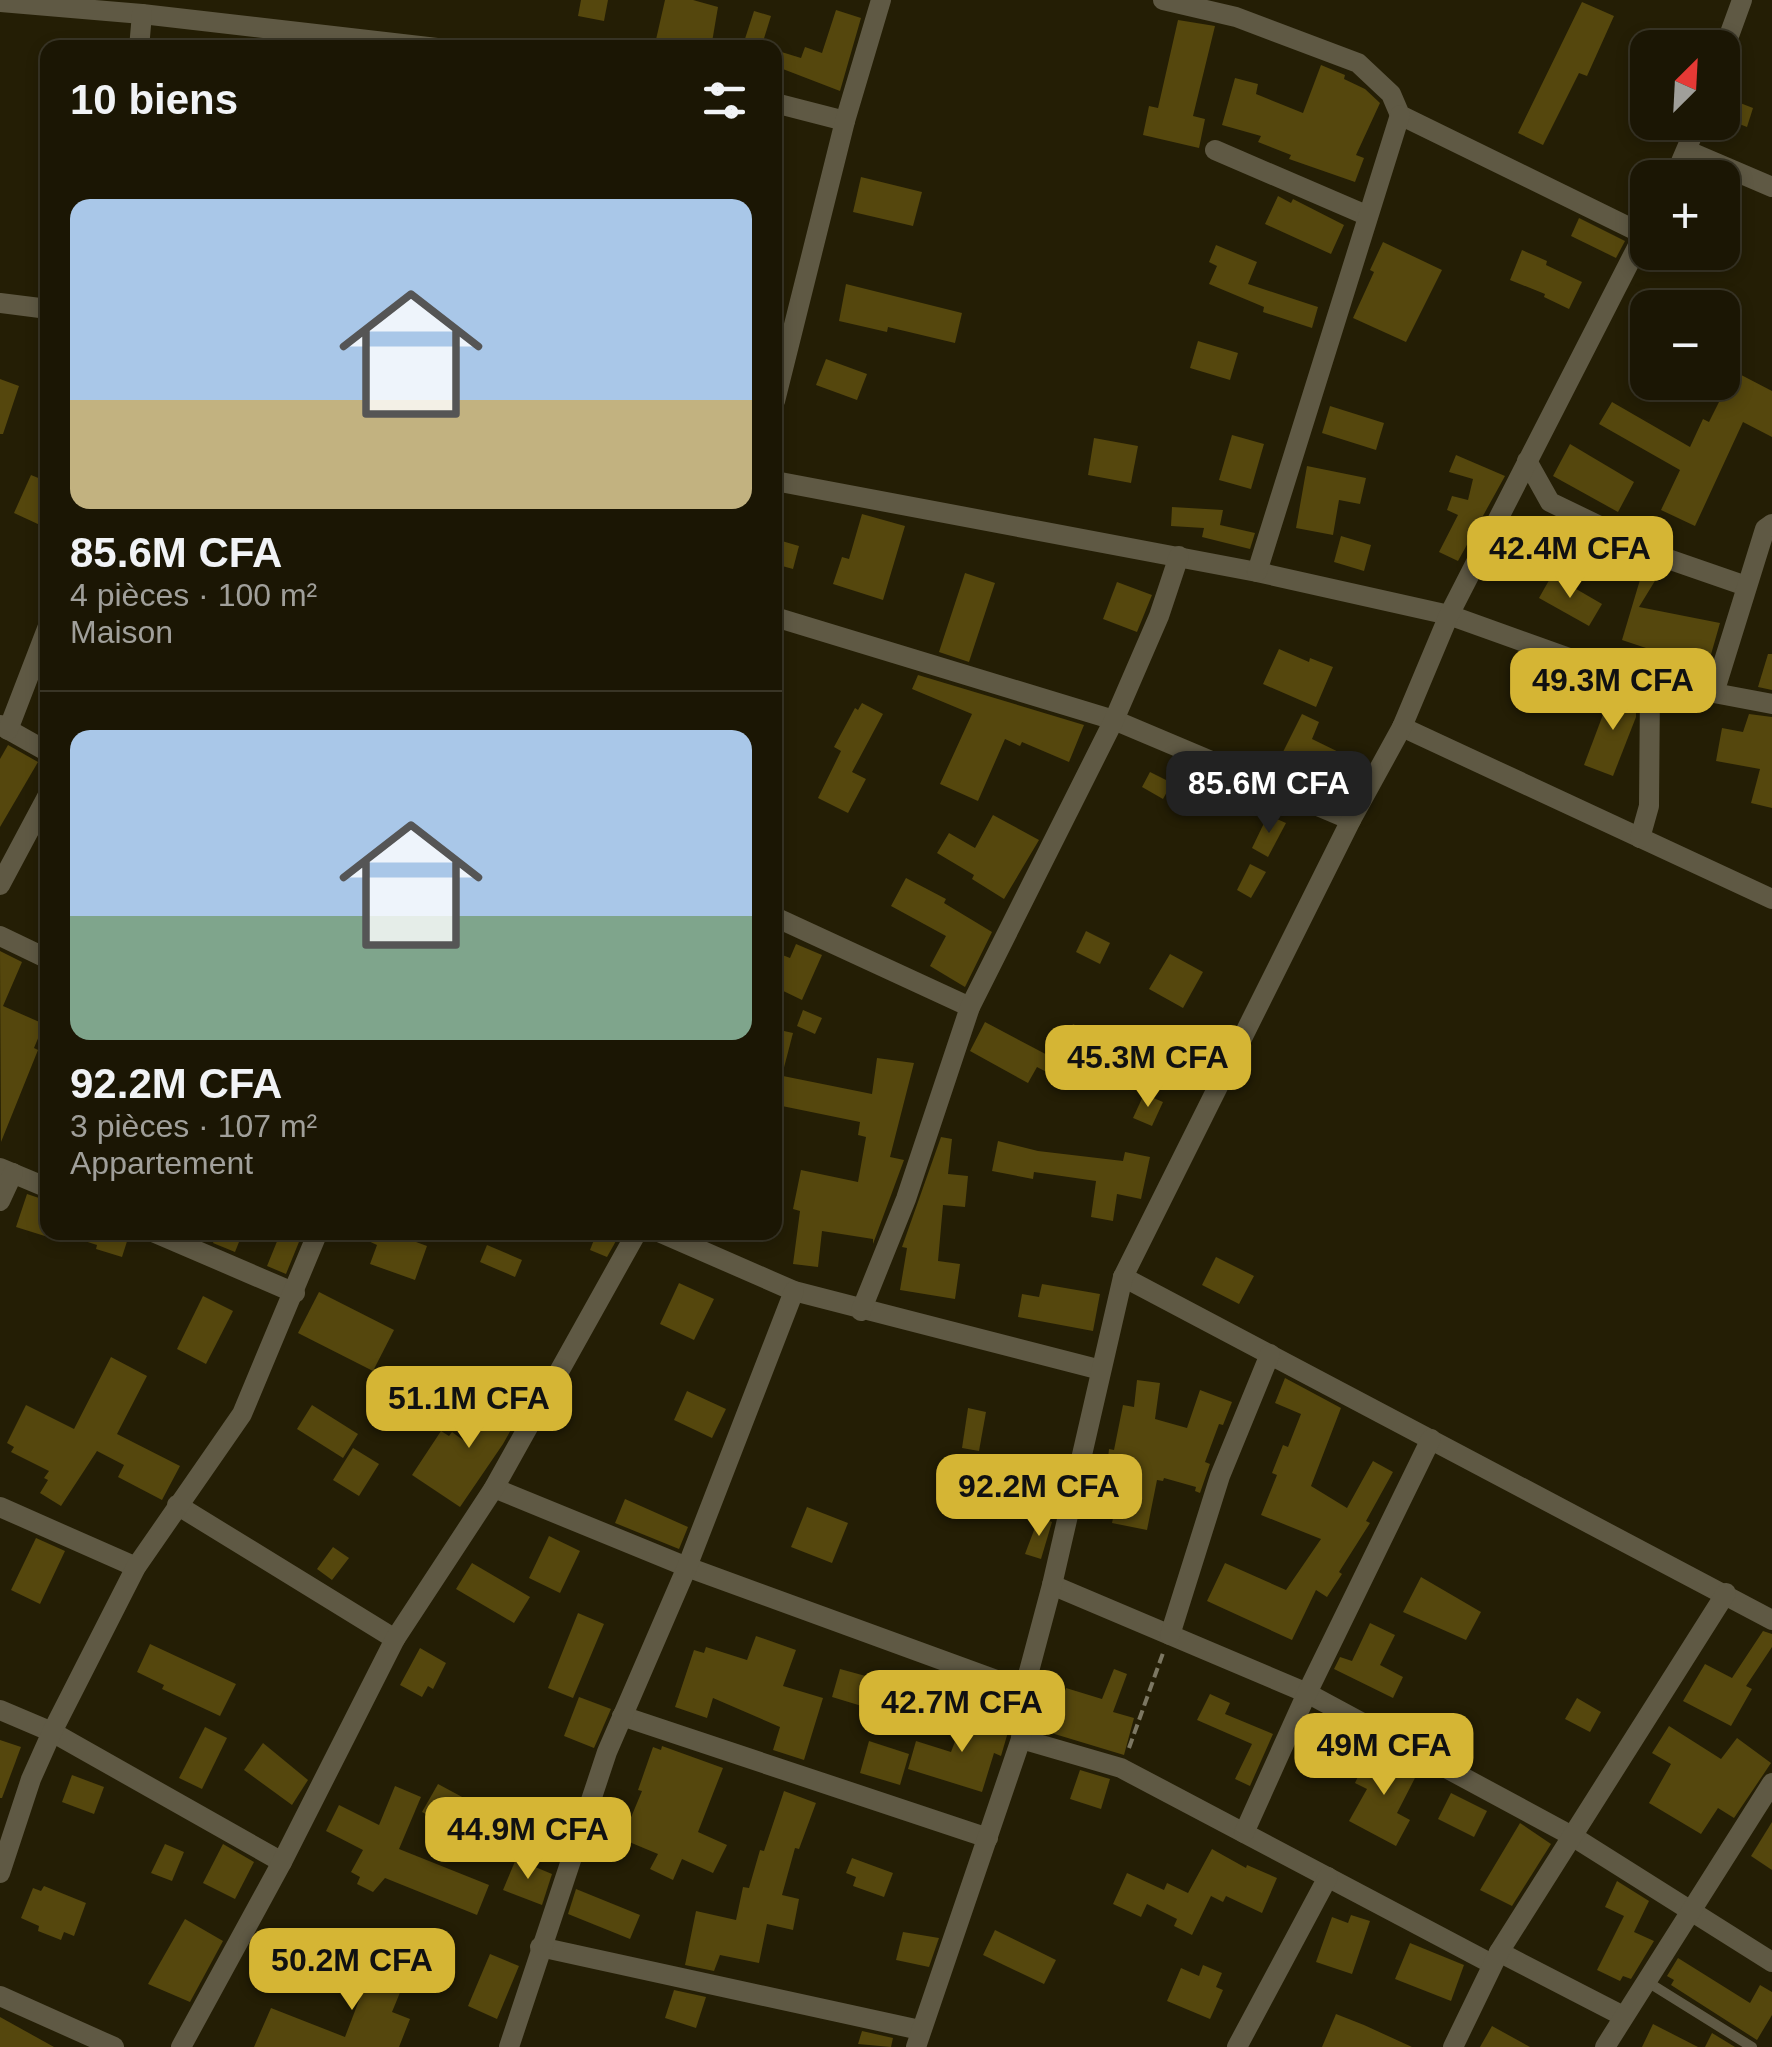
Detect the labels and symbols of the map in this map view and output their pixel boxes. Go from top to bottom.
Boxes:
north arrow [1630,30,1740,140]
pin: 42.4M CFA [1456,516,1684,601]
pin: 49.3M CFA [1499,648,1727,733]
pin: 85.6M CFA [1155,751,1383,836]
pin: 45.3M CFA [1034,1025,1262,1110]
pin: 51.1M CFA [355,1366,583,1451]
pin: 92.2M CFA [925,1454,1153,1539]
pin: 42.7M CFA [848,1670,1076,1755]
pin: 49M CFA [1292,1713,1476,1798]
pin: 44.9M CFA [414,1797,642,1882]
pin: 50.2M CFA [238,1928,466,2013]

